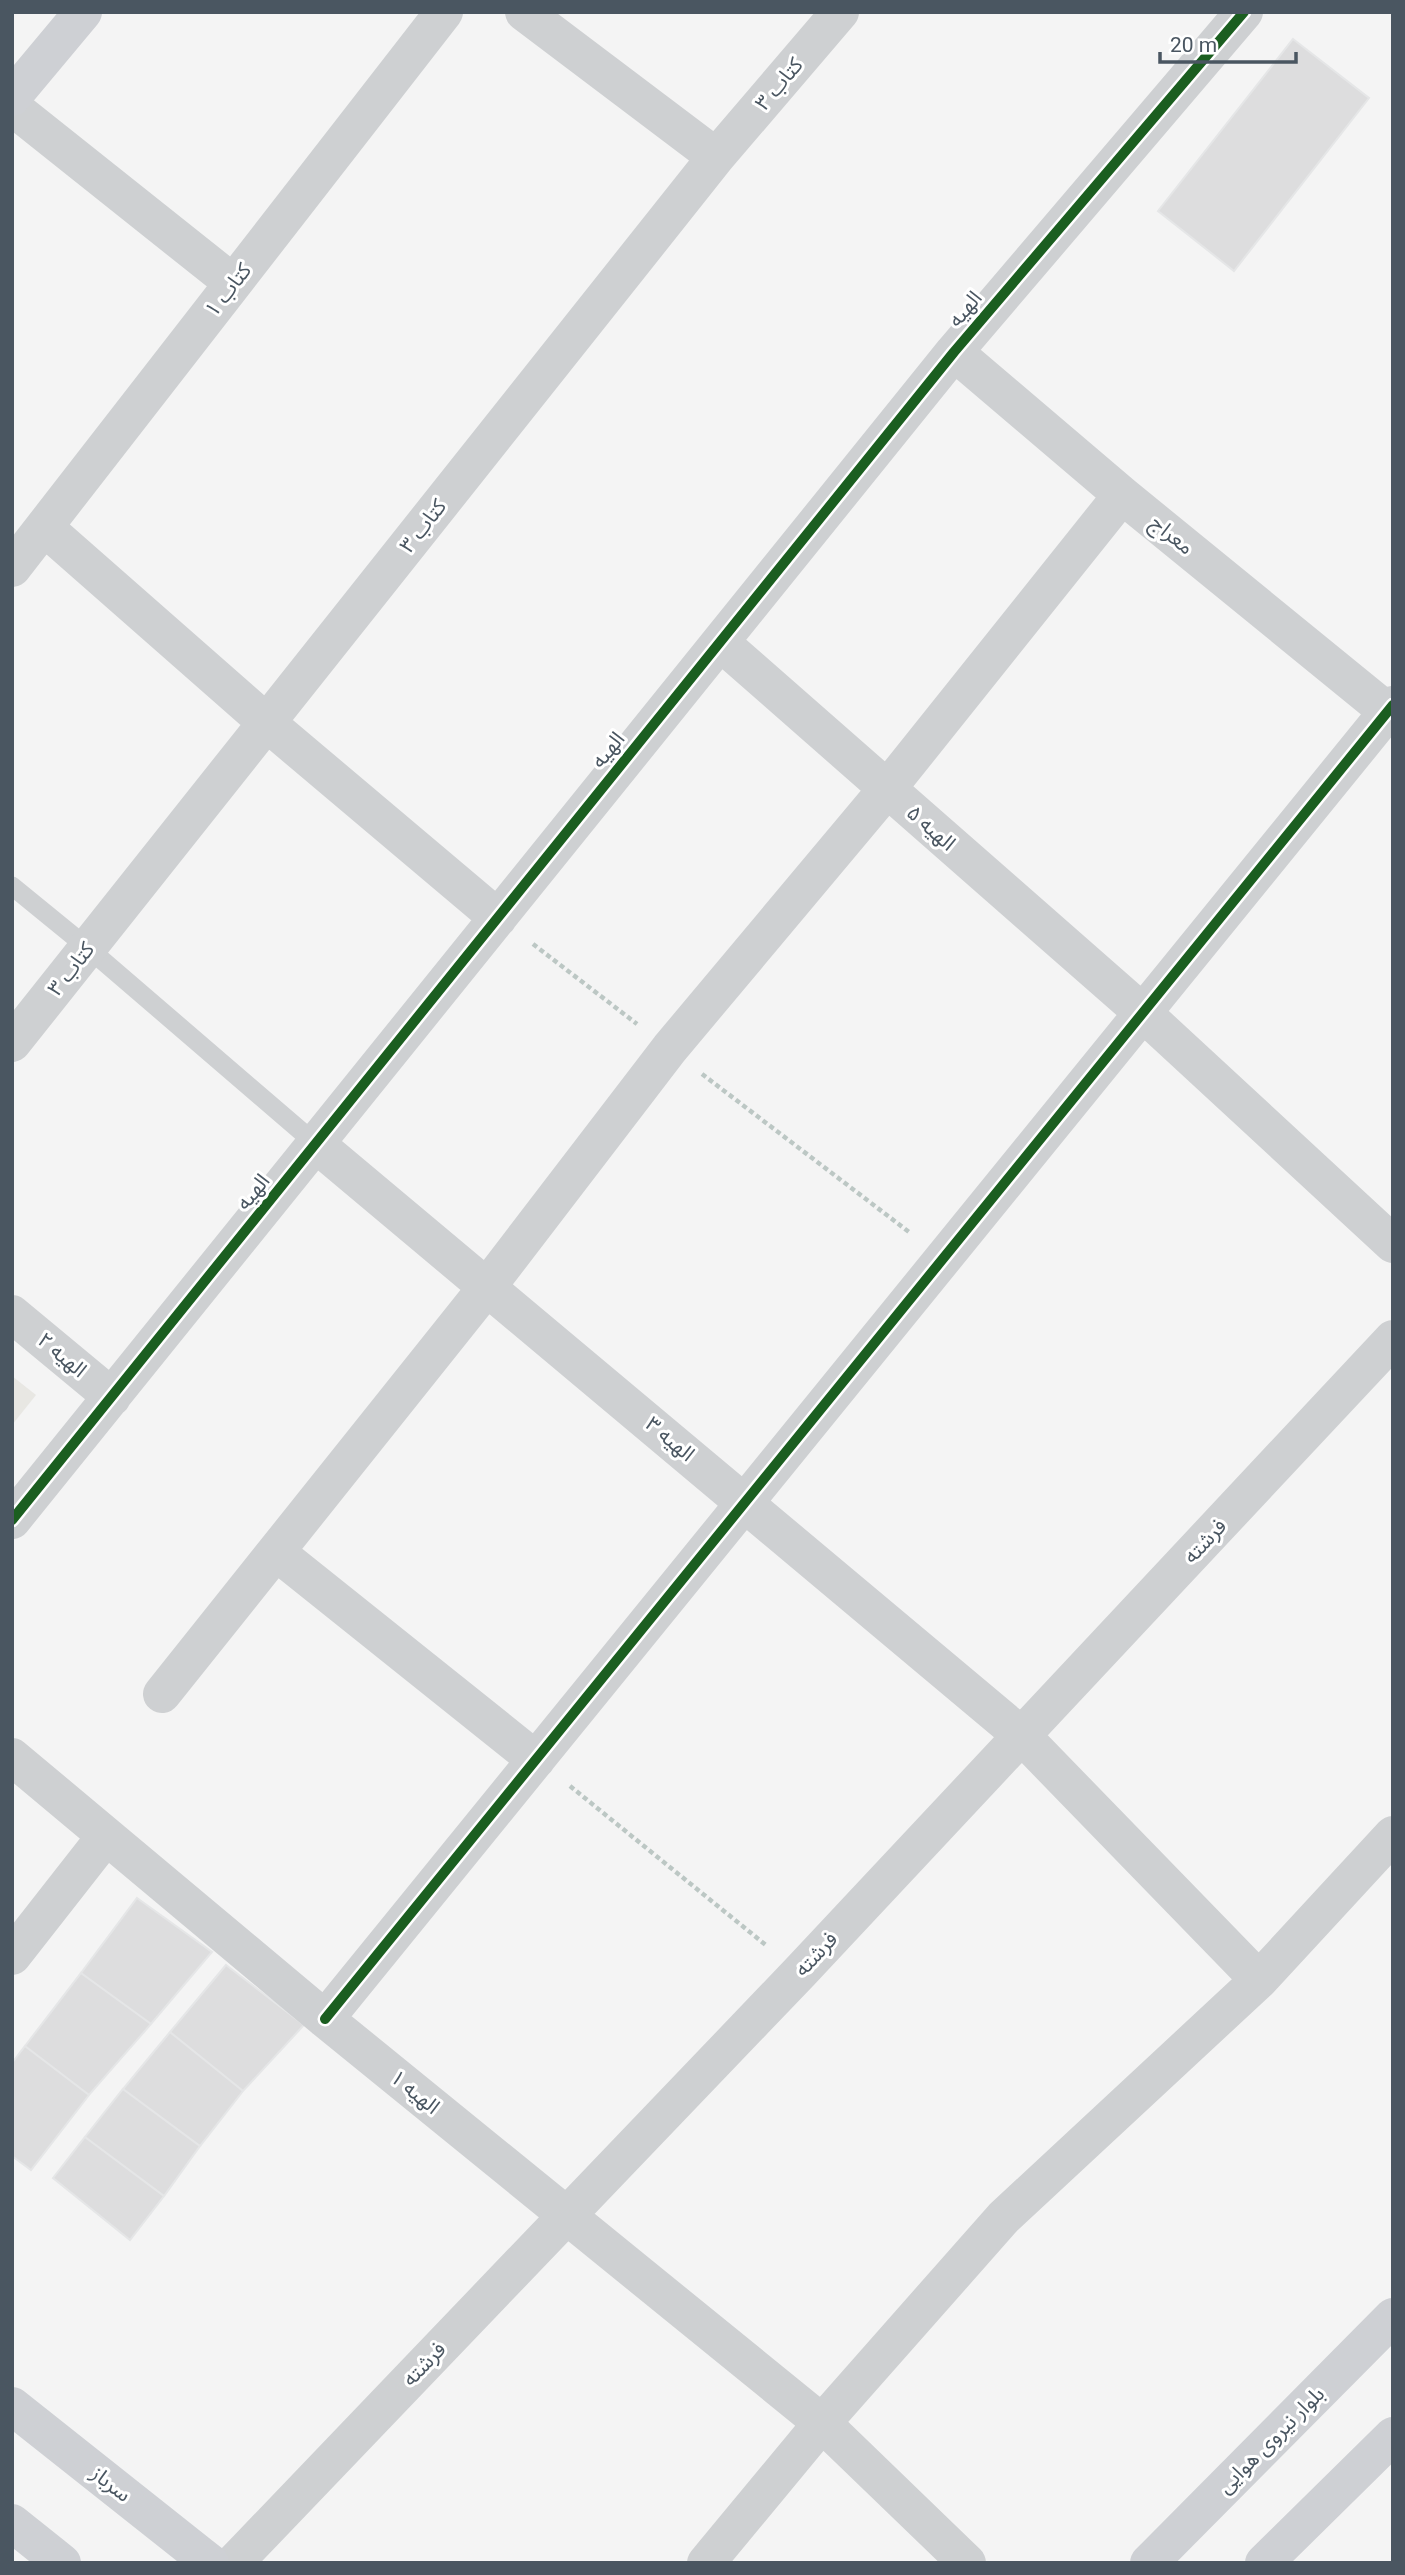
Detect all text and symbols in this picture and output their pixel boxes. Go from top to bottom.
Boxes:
scale bar [1160,21,1296,65]
text: 20 m [1170,33,1217,57]
street label: کتاب ۳ [750,53,808,115]
street label: کتاب ۱ [200,258,256,321]
street label: الهیه [943,286,987,332]
street label: کتاب ۳ [395,494,451,557]
street label: معراج [1144,511,1198,562]
street label: الهیه [586,727,630,773]
street label: الهیه ۵ [902,800,960,856]
street label: کتاب ۳ [43,937,99,1000]
street label: الهیه [231,1169,275,1215]
street label: الهیه ۲ [33,1328,91,1382]
street label: الهیه ۳ [641,1412,699,1466]
street label: فرشته [1179,1514,1231,1568]
street label: فرشته [790,1927,842,1981]
street label: الهیه ۱ [386,2065,444,2119]
street label: فرشته [397,2337,451,2391]
street label: بلوار نیروی هوایی [1213,2382,1329,2498]
street label: سرباز [86,2460,136,2507]

